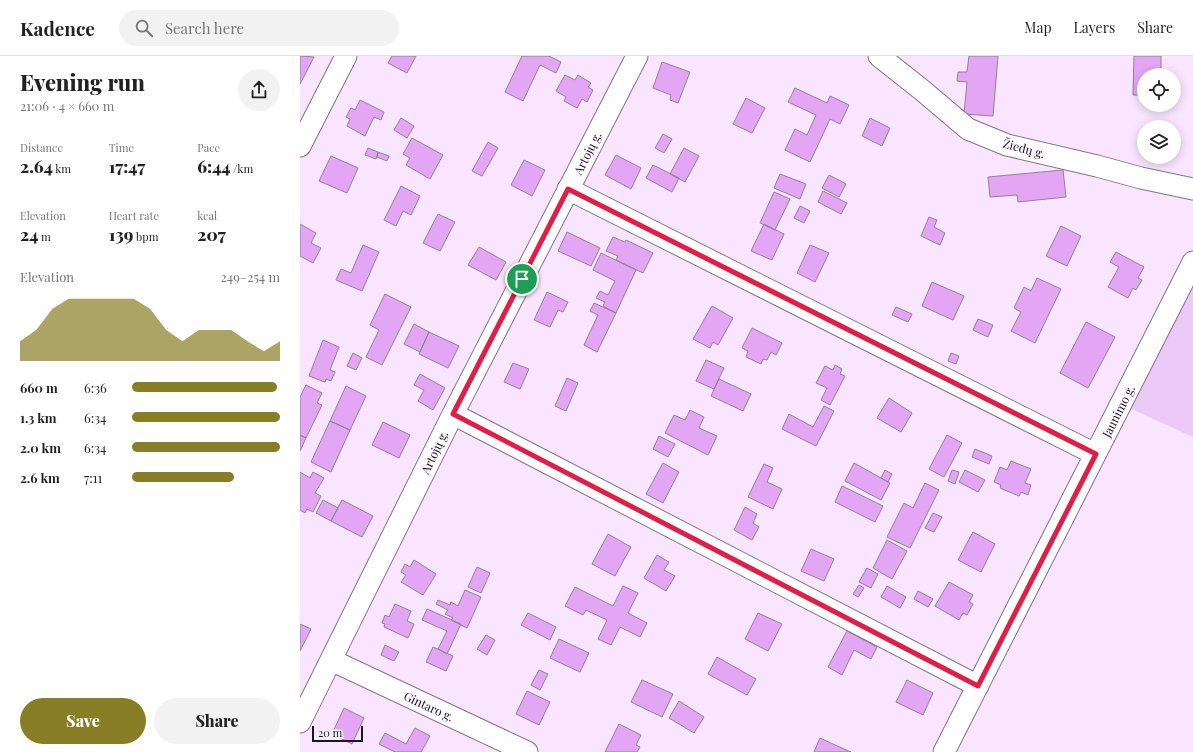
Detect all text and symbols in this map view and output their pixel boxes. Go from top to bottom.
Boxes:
search box [119,10,399,46]
text: Kadence [20,15,95,41]
icon: search [133,17,155,39]
text: Search here [165,18,244,38]
text: Map [1024,18,1052,37]
text: Layers [1074,18,1115,37]
text: Share [1137,18,1173,37]
text: Evening run [20,67,145,97]
map controls [1137,68,1181,164]
button: locate [1137,68,1181,112]
button: share [238,69,280,111]
text: 21:06 · 4 × 660 m [20,97,114,114]
button: layers [1137,120,1181,164]
street label: Artojų g. [569,129,605,178]
street label: Žiedų g. [1001,135,1047,161]
text: Distance [20,140,63,155]
text: Time [109,140,134,155]
text: Pace [197,140,220,155]
text: 2.64 [20,155,53,177]
text: 17:47 [109,155,145,177]
text: 6:44 [197,155,231,177]
text: km [53,161,71,176]
text: /km [231,161,253,176]
text: Elevation [20,208,66,223]
text: Heart rate [109,208,159,223]
text: kcal [197,208,217,223]
text: 24 [20,223,38,245]
text: 139 [109,223,133,245]
text: 207 [197,223,226,245]
text: m [38,229,51,244]
text: bpm [133,229,158,244]
pin [505,262,539,296]
text: Elevation [20,268,74,285]
text: 249–254 m [220,268,280,285]
icon: arrive [511,268,533,290]
text: 660 m [20,379,58,396]
text: 6:36 [84,379,107,396]
street label: Jaunimo g. [1098,382,1138,441]
text: 1.3 km [20,409,57,426]
text: 6:34 [84,409,106,426]
street label: Artojų g. [416,428,451,477]
text: 2.0 km [20,439,61,456]
text: 6:34 [84,439,106,456]
text: 2.6 km [20,469,60,486]
text: 7:11 [84,469,102,486]
street label: Gintaro g. [401,687,457,725]
button: Save [20,698,146,744]
button: Share [154,698,280,744]
scale bar [312,724,363,743]
text: 20 m [318,725,342,740]

